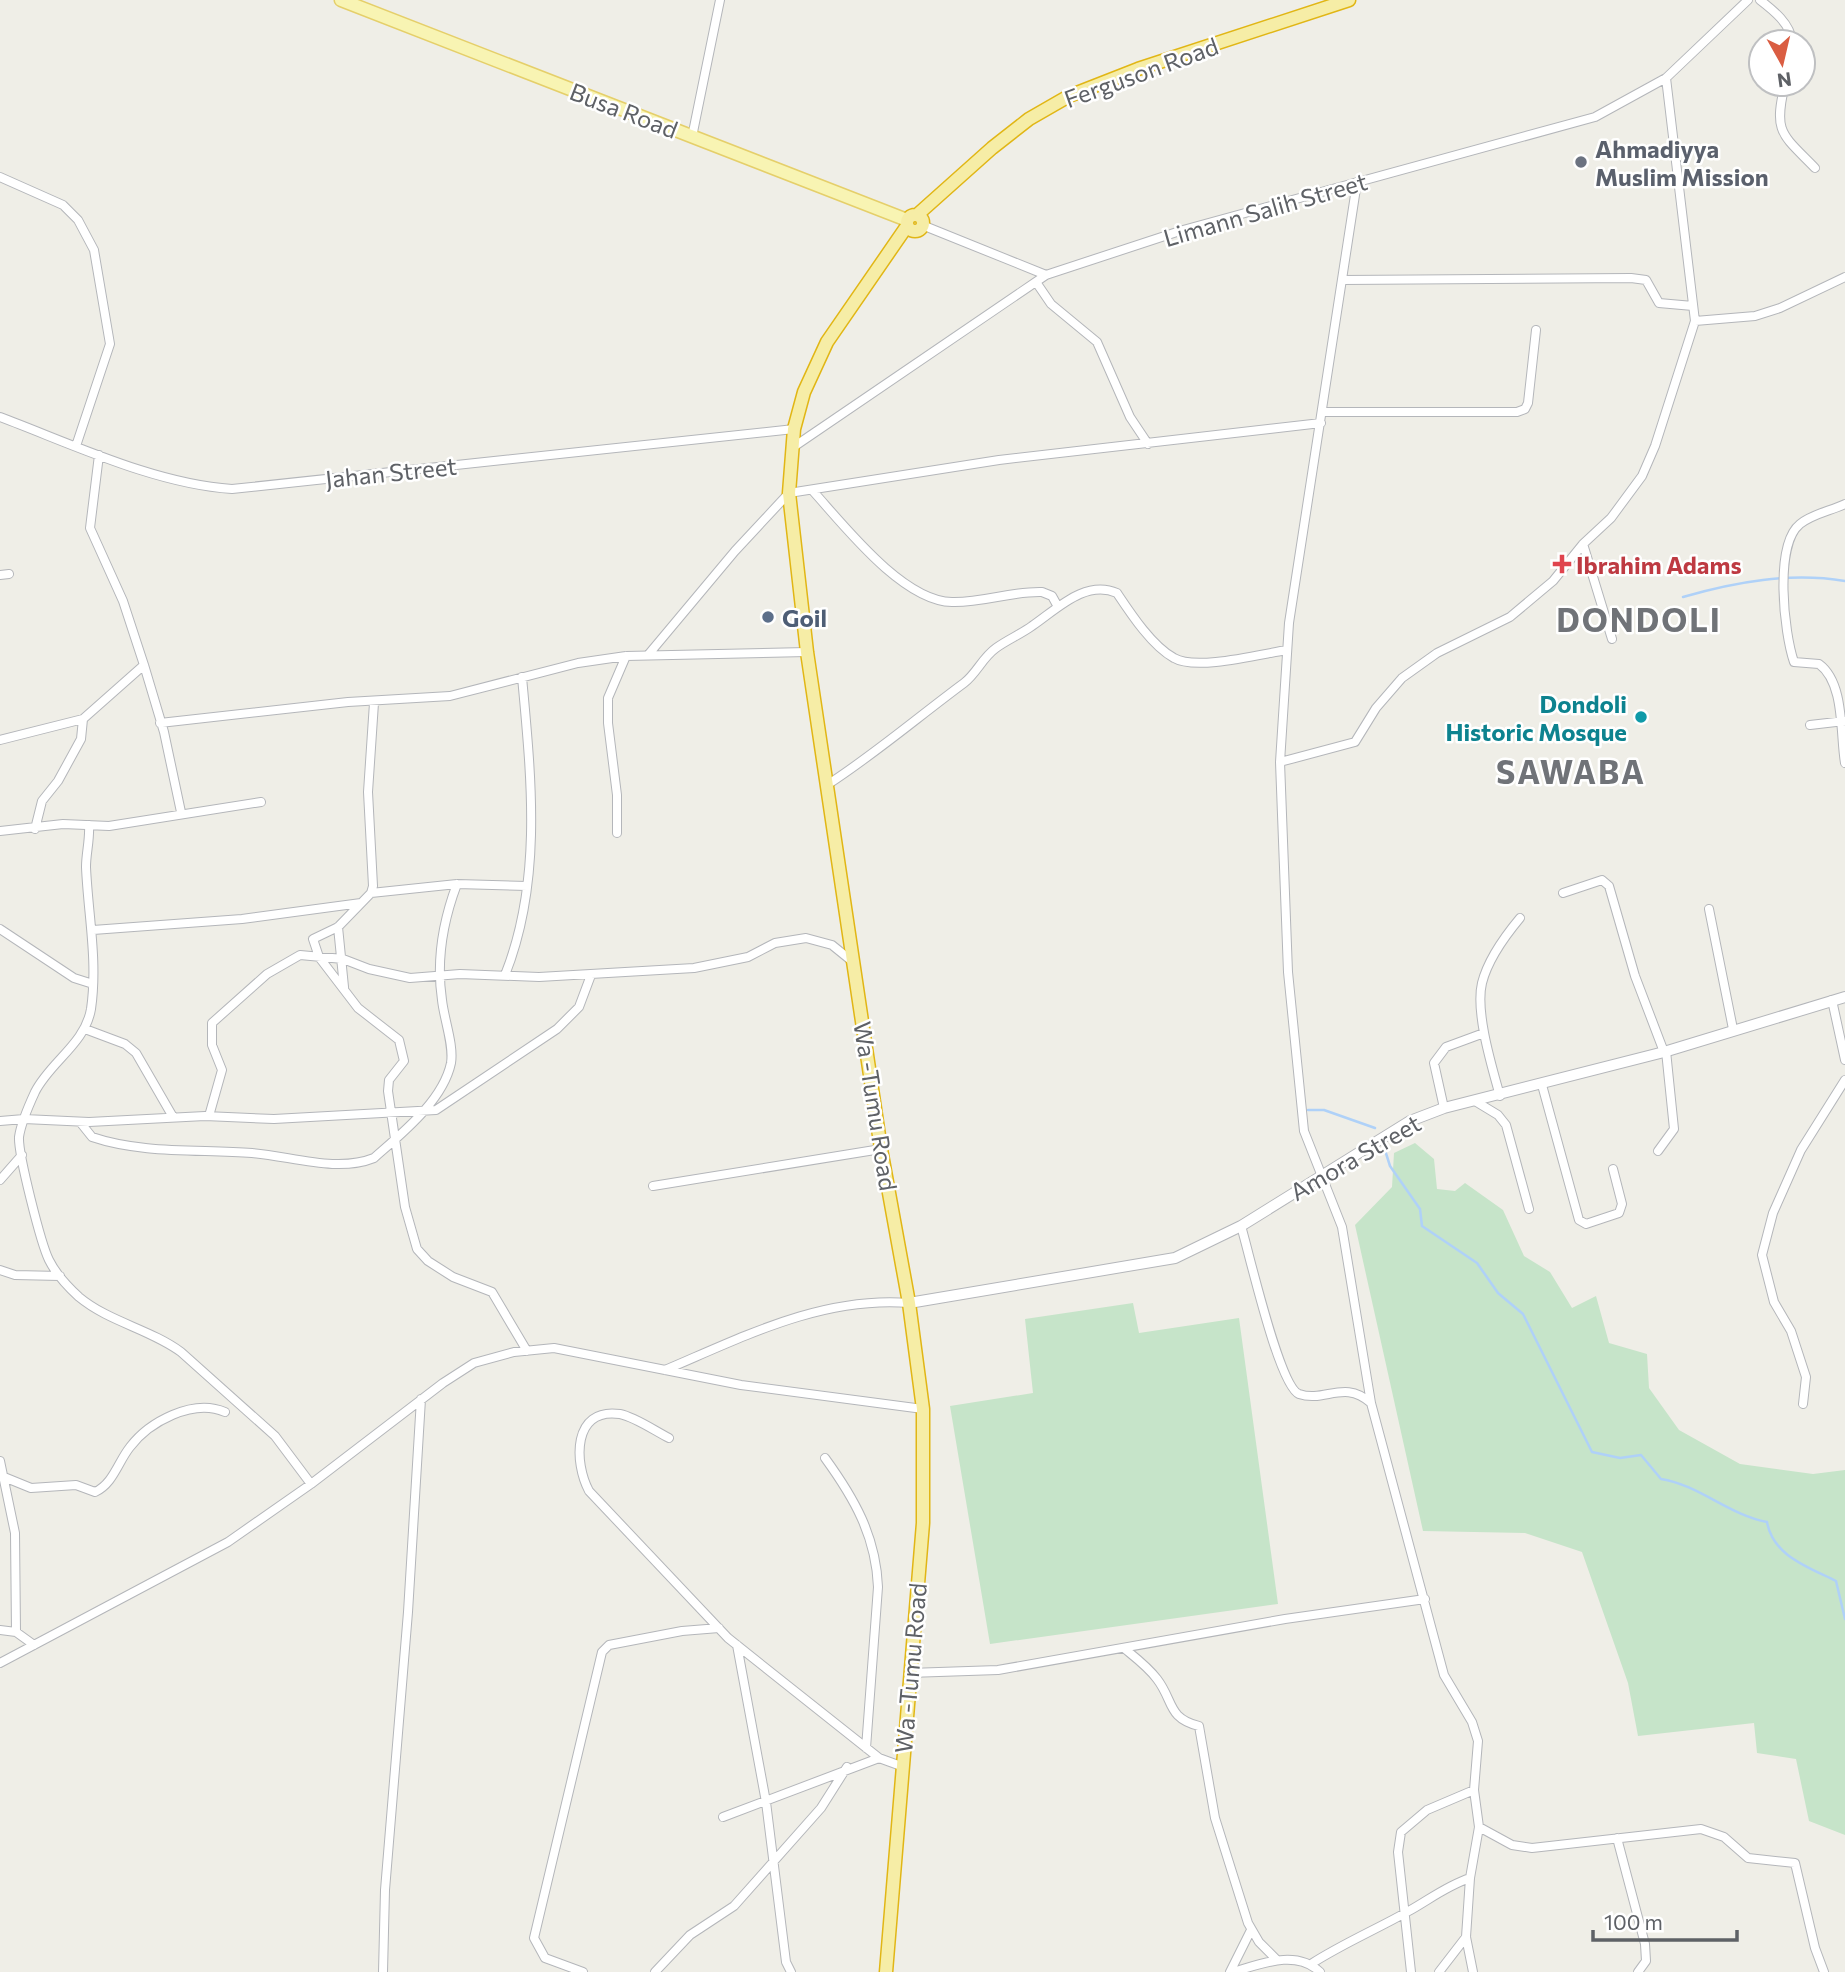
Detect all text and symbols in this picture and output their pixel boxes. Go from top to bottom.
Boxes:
north arrow [1747,28,1817,98]
street label: Ferguson Road [1060,31,1222,113]
text: N [1776,68,1793,93]
street label: Busa Road [566,76,682,144]
place label: Ahmadiyya Muslim Mission [1595,134,1769,191]
marker: Ahmadiyya Muslim Mission [1573,154,1589,170]
street label: Limann Salih Street [1160,166,1370,252]
street label: Jahan Street [324,451,458,493]
place label: Ibrahim Adams [1576,550,1742,579]
marker: Ibrahim Adams [1554,556,1570,572]
district label: DONDOLI [1556,599,1722,639]
place label: Goil [782,603,827,632]
marker: Goil [760,609,776,625]
place label: Dondoli Historic Mosque [1445,689,1627,746]
marker: Dondoli Historic Mosque [1633,709,1649,725]
district label: SAWABA [1496,751,1646,791]
street label: Wa -Tumu Road [848,1019,904,1193]
street label: Amora Street [1284,1108,1426,1206]
street label: Wa -Tumu Road [888,1582,932,1754]
scale bar [1593,1898,1736,1942]
text: 100 m [1604,1909,1663,1934]

